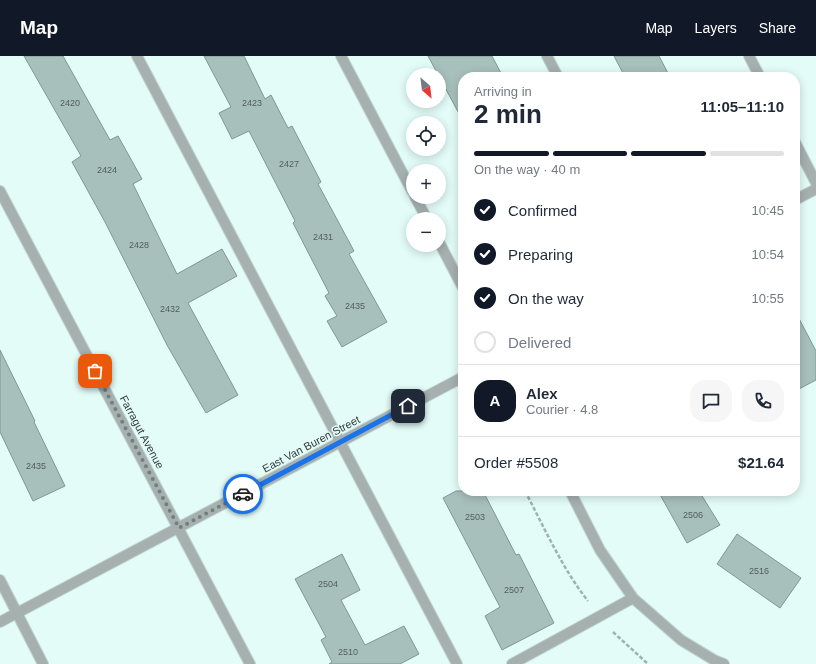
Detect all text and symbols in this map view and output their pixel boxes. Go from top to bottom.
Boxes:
text: Map [20,17,58,38]
text: Map [645,20,673,36]
text: Layers [695,20,737,36]
text: Share [759,20,796,36]
north arrow [406,68,446,108]
map controls [406,68,446,252]
text: Arriving in [474,84,532,99]
house number: 2420 [60,98,80,108]
house number: 2423 [242,98,262,108]
text: 11:05–11:10 [701,98,784,115]
text: 2 min [474,99,542,129]
button: locate [406,116,446,156]
house number: 2427 [279,159,299,169]
text: On the way · 40 m [474,162,580,177]
button: + [406,164,446,204]
house number: 2424 [97,165,117,175]
icon: check [474,199,496,221]
text: Confirmed [508,202,577,219]
text: 10:45 [751,203,784,218]
button: − [406,212,446,252]
house number: 2431 [313,232,333,242]
house number: 2428 [129,240,149,250]
icon: check [474,243,496,265]
text: Preparing [508,246,573,263]
text: 10:54 [751,247,784,262]
icon: check [474,287,496,309]
text: On the way [508,290,584,307]
text: 10:55 [751,291,784,306]
house number: 2435 [345,301,365,311]
house number: 2432 [160,304,180,314]
text: Delivered [508,334,571,351]
pin [78,354,112,388]
icon: bag [84,360,106,382]
button: chat [690,380,732,422]
button: phone [742,380,784,422]
text: Alex [526,385,558,402]
pin [391,389,425,423]
text: A [490,392,500,409]
street label: Farragut Avenue [118,393,166,471]
icon: home [397,395,419,417]
text: Courier · 4.8 [526,402,598,417]
street label: East Van Buren Street [260,413,362,475]
text: Order #5508 [474,454,558,471]
text: $21.64 [738,454,784,471]
house number: 2435 [26,461,46,471]
courier [223,474,263,514]
icon: car [232,483,254,505]
house number: 2506 [683,510,703,520]
house number: 2503 [465,512,485,522]
house number: 2516 [749,566,769,576]
house number: 2504 [318,579,338,589]
house number: 2507 [504,585,524,595]
house number: 2510 [338,647,358,657]

